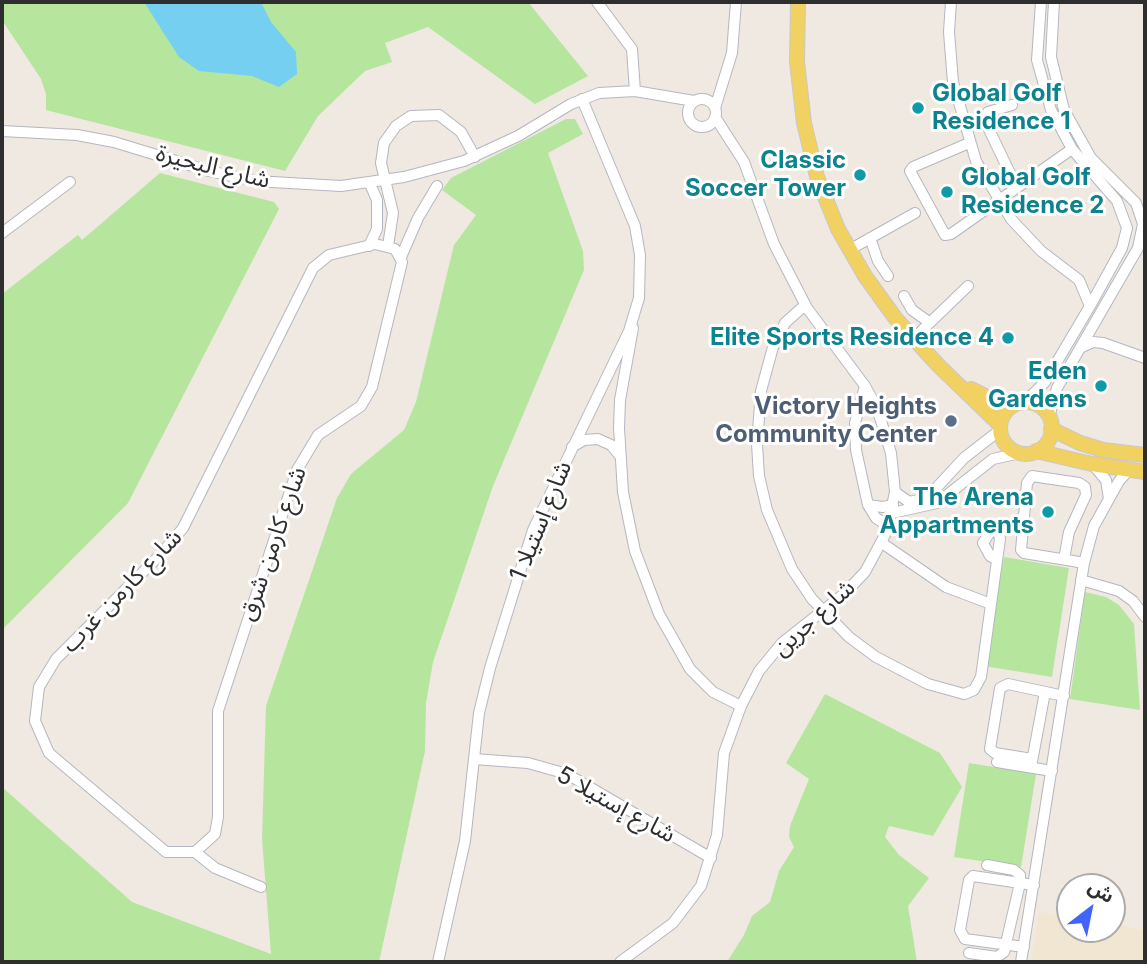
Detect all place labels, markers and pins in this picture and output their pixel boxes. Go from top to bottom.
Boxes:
place label: Global Golf Residence 1 [932,80,1071,136]
marker: Global Golf Residence 1 [910,100,926,116]
place label: Classic Soccer Tower [685,147,846,203]
place label: Global Golf Residence 2 [961,164,1104,220]
marker: Classic Soccer Tower [852,167,868,183]
marker: Global Golf Residence 2 [939,184,955,200]
place label: Elite Sports Residence 4 [710,324,994,352]
marker: Elite Sports Residence 4 [1000,330,1016,346]
place label: Eden Gardens [988,358,1087,414]
marker: Eden Gardens [1093,378,1109,394]
place label: Victory Heights Community Center [715,393,937,449]
marker: Victory Heights Community Center [943,413,959,429]
place label: The Arena Appartments [879,484,1034,540]
marker: The Arena Appartments [1040,504,1056,520]

